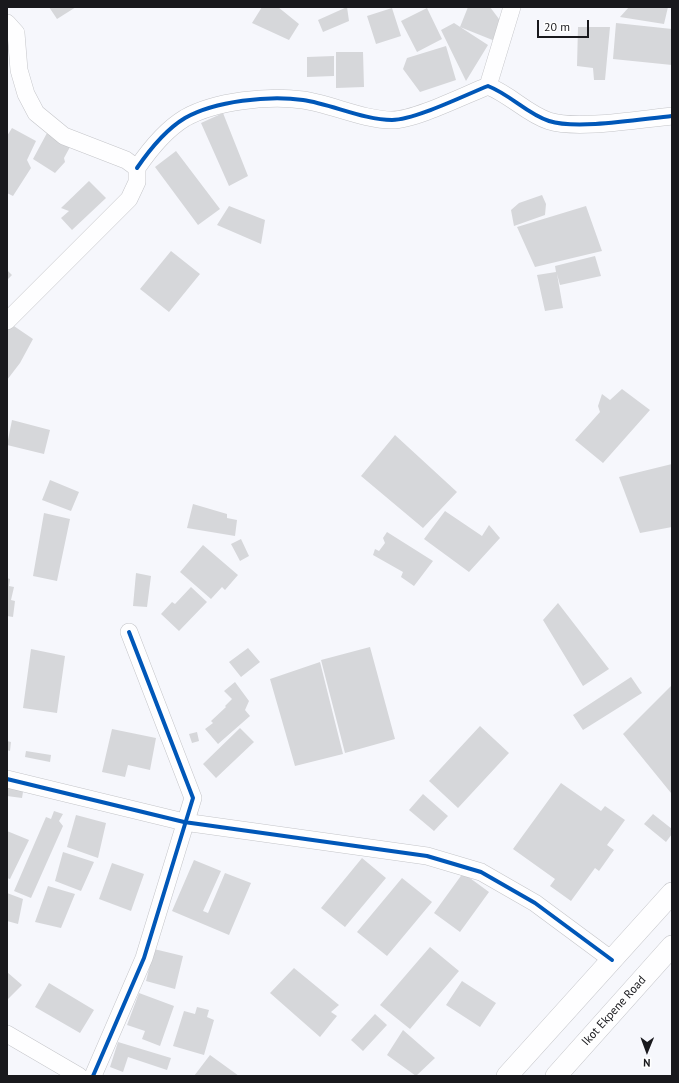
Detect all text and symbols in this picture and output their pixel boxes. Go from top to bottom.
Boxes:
scale bar [539,12,591,38]
text: 20 m [544,19,570,34]
street label: Ikot Ekpene Road [579,973,649,1049]
north arrow [627,1031,667,1071]
text: N [643,1056,651,1070]

